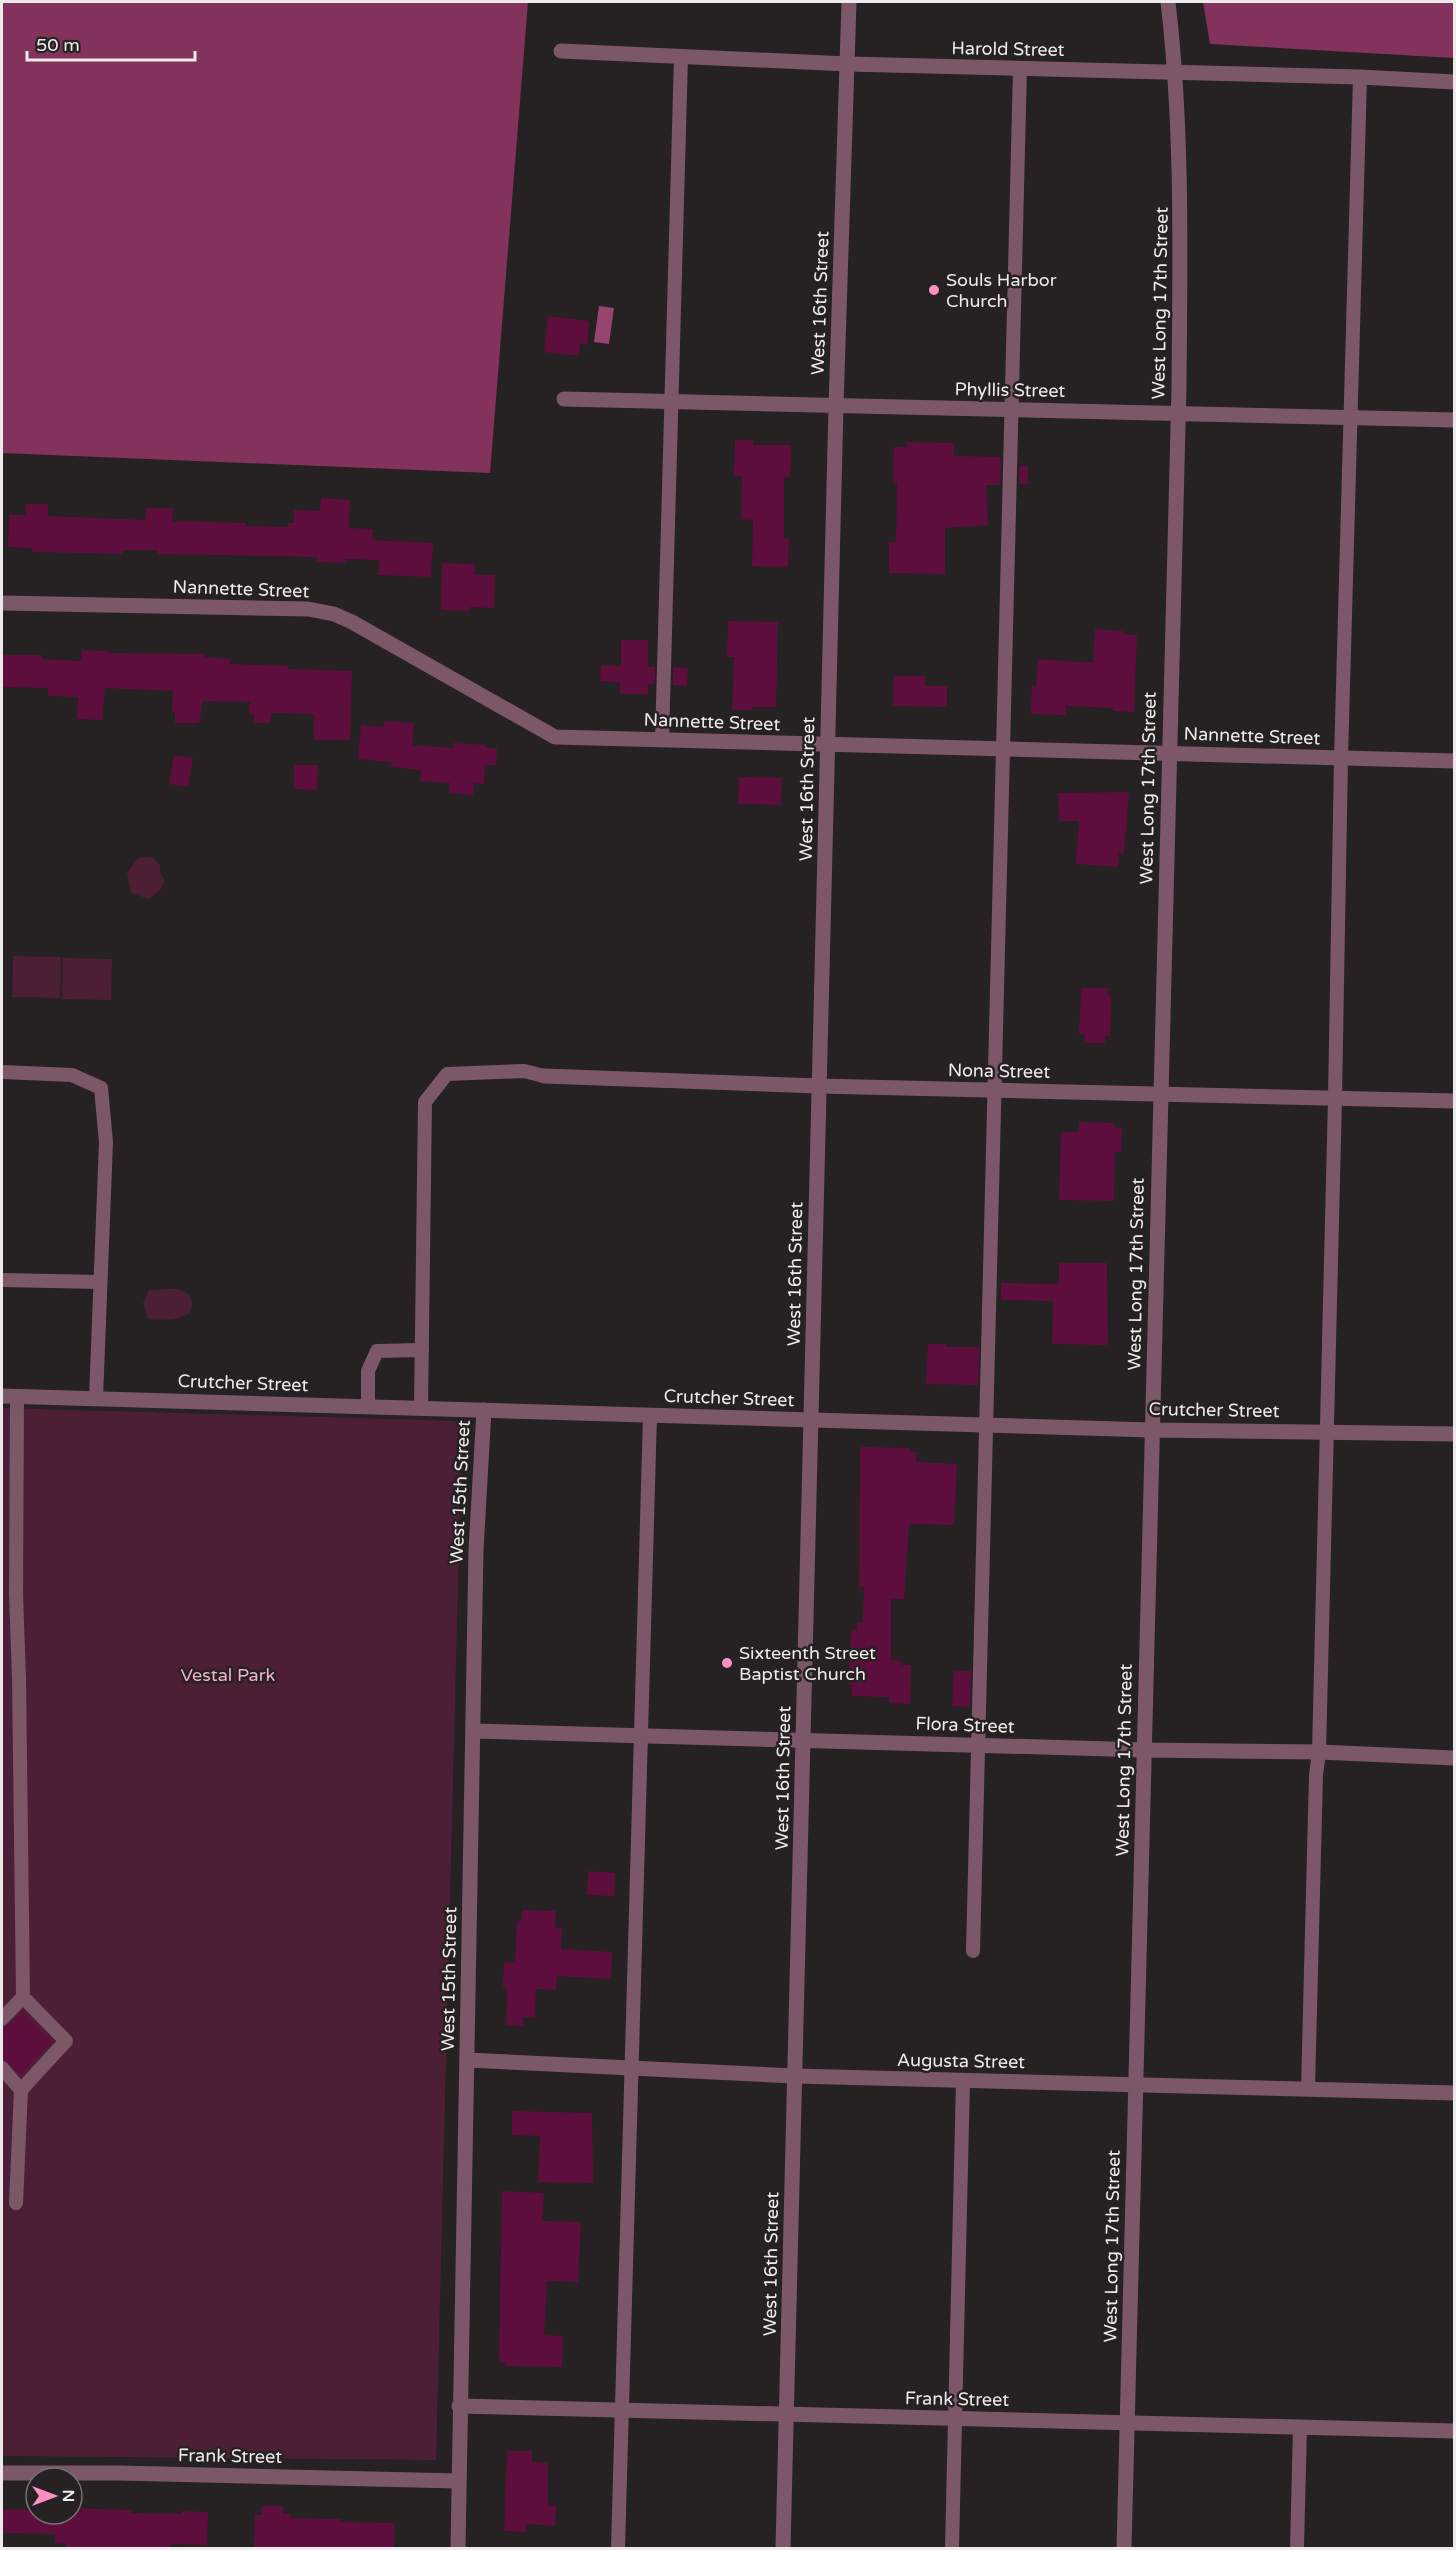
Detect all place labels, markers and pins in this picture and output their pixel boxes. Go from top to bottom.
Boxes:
place label: Souls Harbor Church [946,269,1057,312]
marker: Souls Harbor Church [927,283,941,297]
place label: Sixteenth Street Baptist Church [739,1642,876,1685]
marker: Sixteenth Street Baptist Church [720,1656,734,1670]

